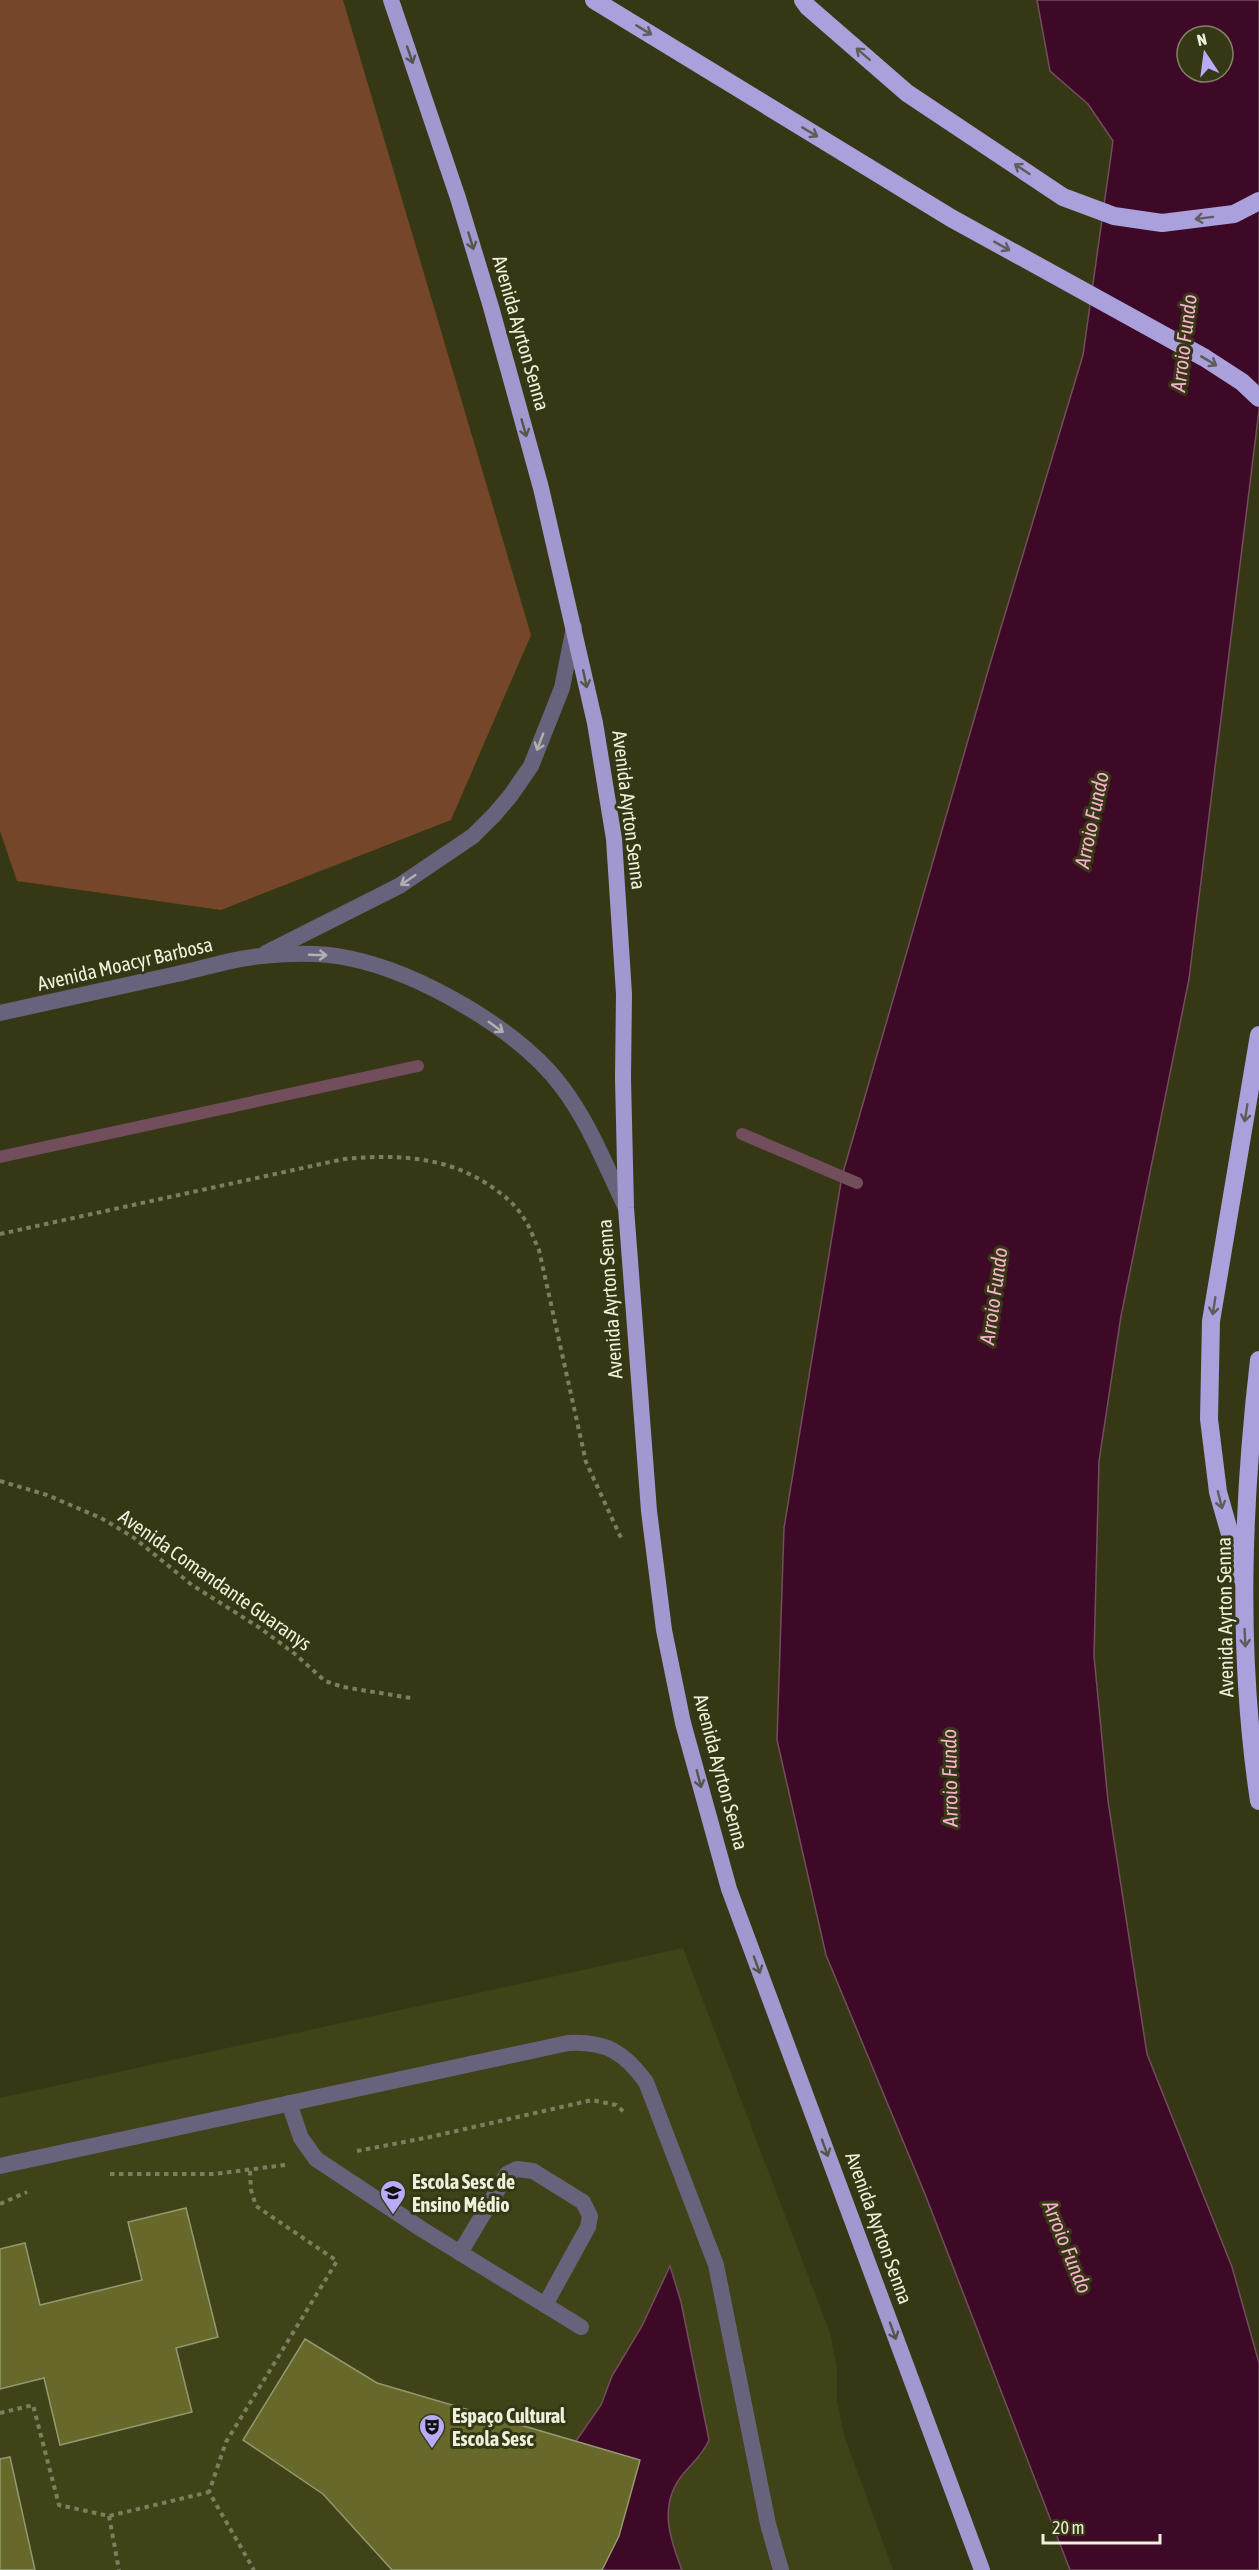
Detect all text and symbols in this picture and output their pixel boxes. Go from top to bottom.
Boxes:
one-way arrow [635,24,652,37]
north arrow [1175,24,1235,84]
text: N [1195,30,1208,49]
one-way arrow [406,45,417,64]
one-way arrow [856,47,871,61]
one-way arrow [801,126,818,138]
one-way arrow [1014,163,1031,175]
one-way arrow [1195,213,1215,224]
one-way arrow [466,231,477,250]
one-way arrow [993,240,1010,252]
street label: Avenida Ayrton Senna [488,253,555,413]
water label: Arroio Fundo [1165,293,1201,394]
one-way arrow [1200,356,1217,368]
one-way arrow [519,418,531,437]
one-way arrow [580,669,591,688]
street label: Avenida Ayrton Senna [608,729,651,891]
one-way arrow [534,733,545,751]
water label: Arroio Fundo [1069,769,1113,871]
one-way arrow [400,875,417,887]
street label: Avenida Moacyr Barbosa [35,932,215,995]
one-way arrow [307,949,327,960]
one-way arrow [487,1021,503,1034]
one-way arrow [1240,1103,1251,1123]
street label: Avenida Ayrton Senna [592,1218,627,1380]
water label: Arroio Fundo [974,1246,1012,1347]
one-way arrow [1208,1295,1219,1315]
one-way arrow [1215,1490,1227,1509]
street label: Avenida Comandante Guaranys [115,1504,316,1655]
street label: Avenida Ayrton Senna [1212,1537,1237,1697]
one-way arrow [1240,1628,1251,1648]
street label: Avenida Ayrton Senna [690,1692,753,1852]
water label: Arroio Fundo [936,1729,962,1828]
one-way arrow [693,1769,705,1788]
one-way arrow [752,1955,763,1974]
one-way arrow [820,2138,831,2157]
street label: Avenida Ayrton Senna [841,2149,918,2307]
place label: Escola Sesc de Ensino Médio [412,2170,515,2216]
school or university icon: Escola Sesc de Ensino Médio [378,2178,408,2216]
water label: Arroio Fundo [1038,2196,1097,2297]
one-way arrow [888,2321,899,2339]
place label: Espaço Cultural Escola Sesc [452,2404,566,2450]
theatre icon: Espaço Cultural Escola Sesc [417,2412,447,2450]
scale bar [1043,2507,1160,2545]
text: 20 m [1052,2517,1084,2538]

